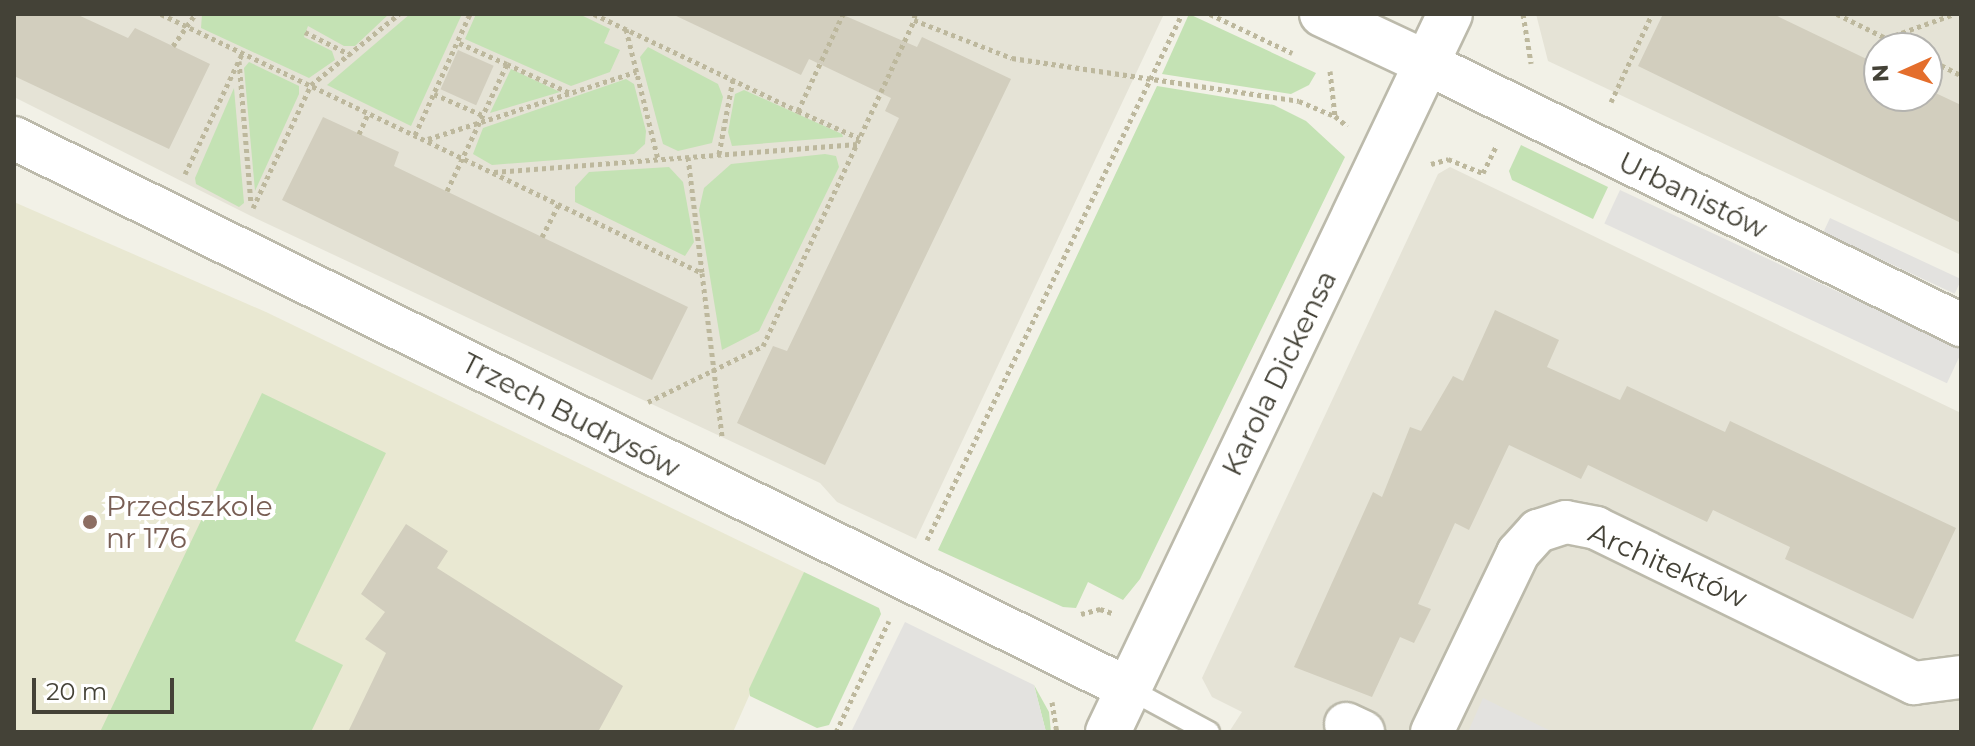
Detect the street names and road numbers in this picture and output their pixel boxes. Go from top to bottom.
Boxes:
street label: Urbanistów [1613,145,1773,245]
street label: Karola Dickensa [1215,265,1343,481]
street label: Trzech Budrysów [456,346,686,484]
street label: Architektów [1584,515,1752,615]

